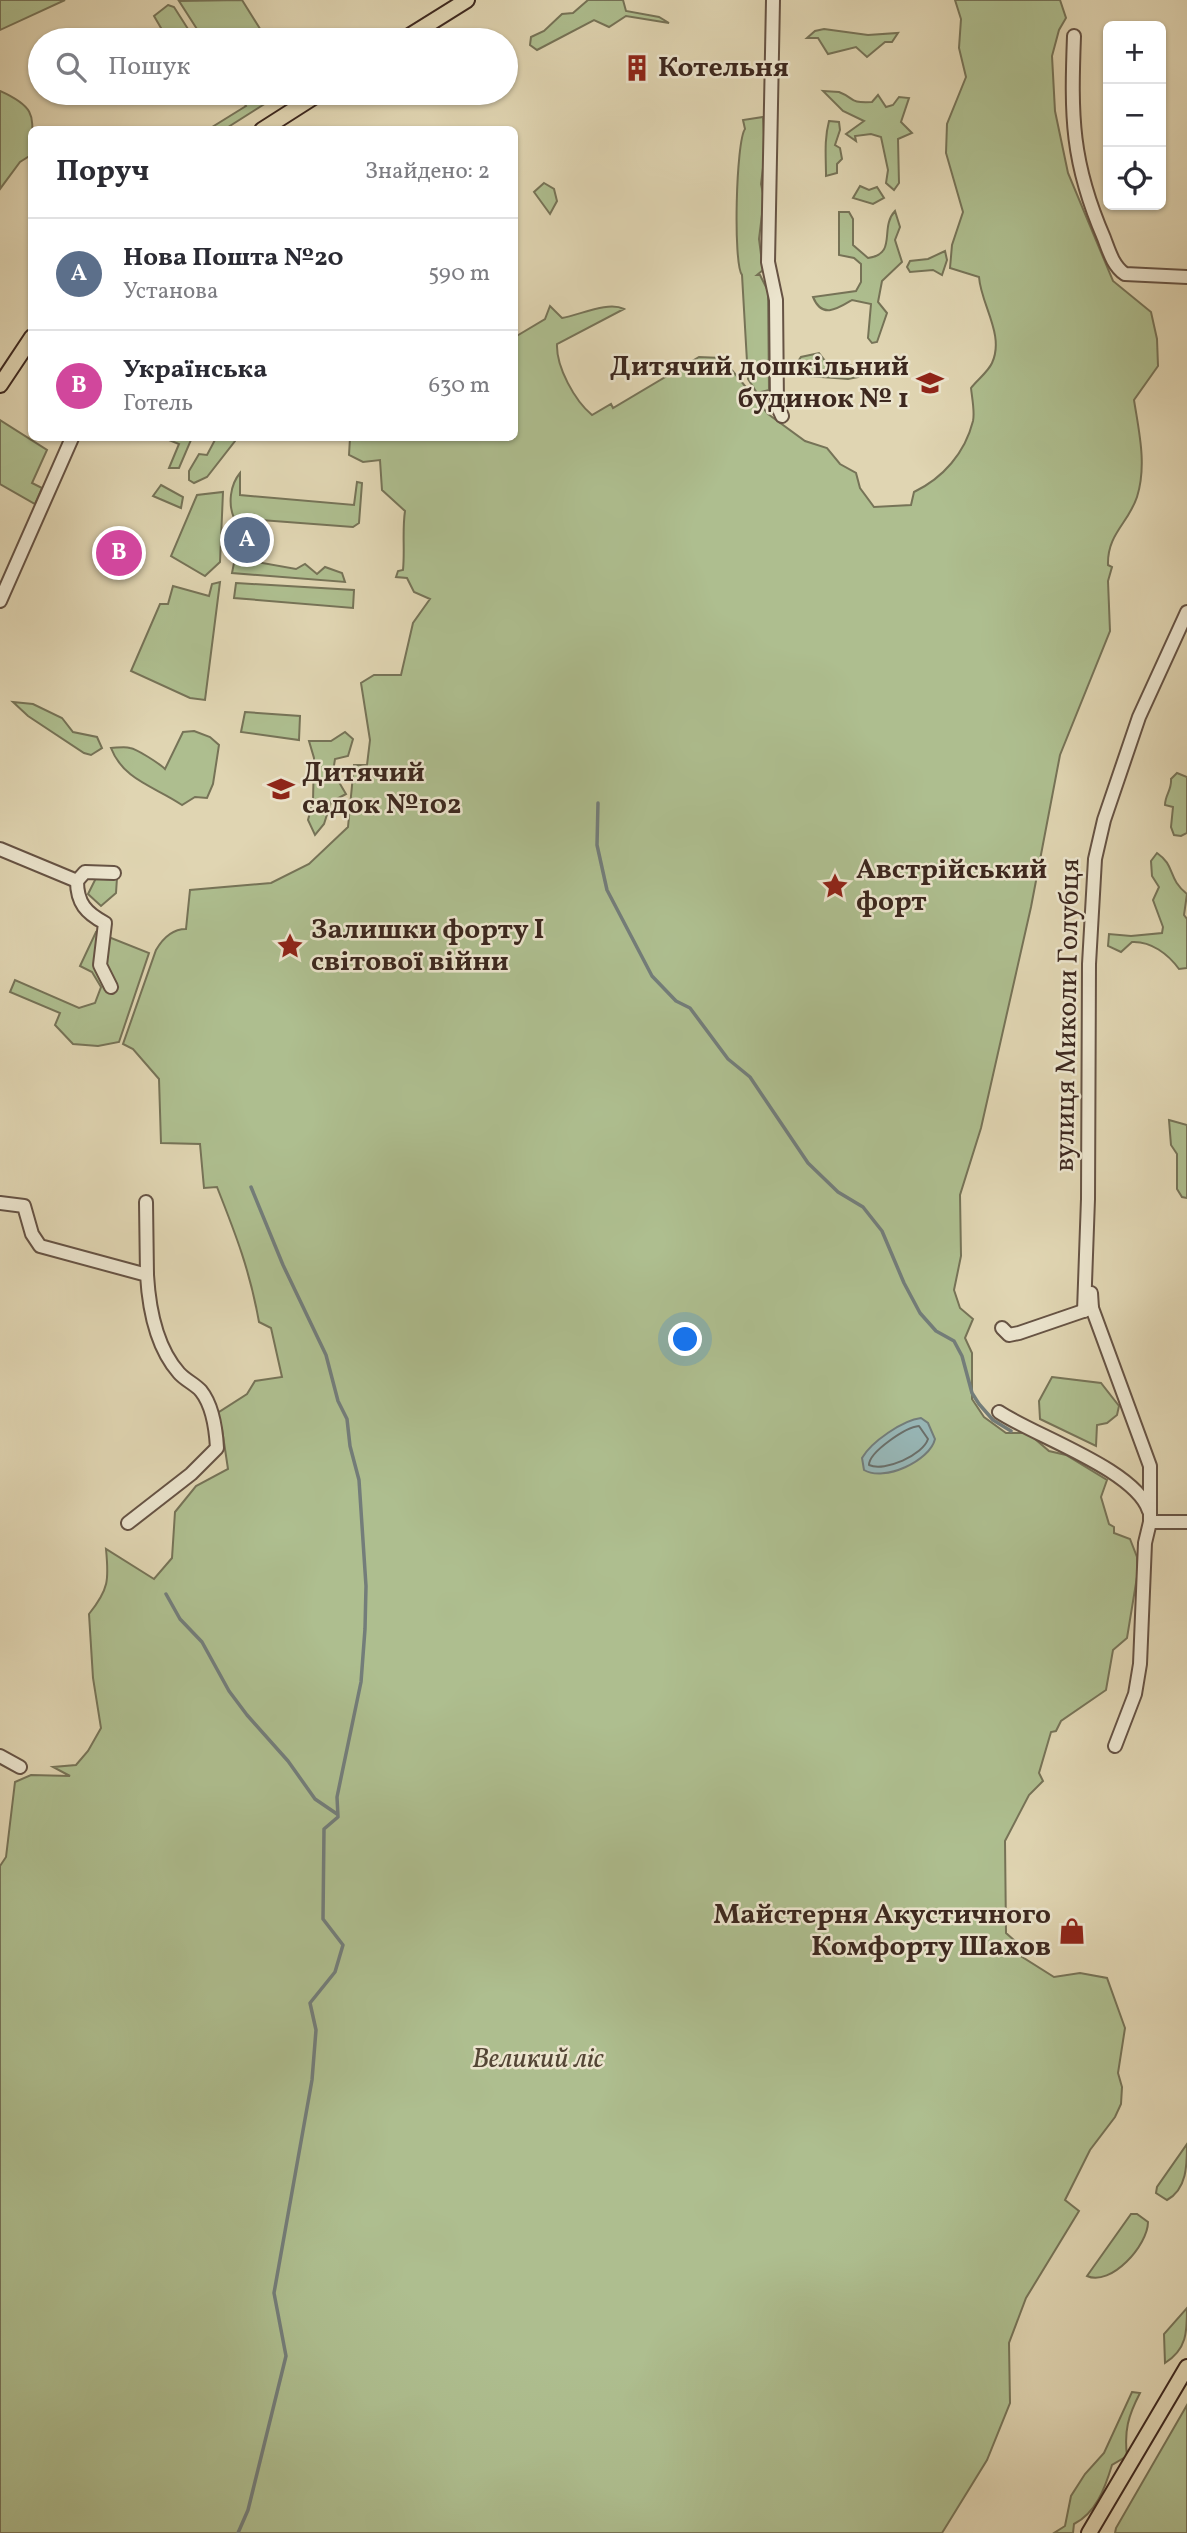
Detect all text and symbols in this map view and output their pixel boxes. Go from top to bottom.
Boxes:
map controls [1103,21,1166,210]
button: + [1103,21,1166,84]
search box [28,28,518,105]
icon: search [52,48,90,86]
text: Пошук [108,49,190,85]
place label: Котельня [658,49,789,88]
building icon: Котельня [622,53,652,83]
button: − [1103,84,1166,147]
button: locate [1103,147,1166,210]
text: Поруч [56,151,149,193]
text: Знайдено: 2 [365,156,490,188]
text: Нова Пошта №20 [123,240,344,276]
text: A [71,258,87,290]
text: 590 m [428,258,490,290]
text: Установа [123,276,218,308]
place label: Дитячий дошкільний будинок № 1 [610,348,909,419]
text: Українська [123,352,267,388]
school or university icon: Дитячий дошкільний будинок № 1 [915,368,945,398]
text: B [71,370,87,402]
text: 630 m [429,370,490,402]
text: Готель [123,388,193,420]
pin: A [224,514,270,566]
pin: B [96,527,142,579]
place label: Дитячий садок №102 [302,754,462,825]
school or university icon: Дитячий садок №102 [266,774,296,804]
place label: Австрійський форт [856,851,1047,922]
street label: вулиця Миколи Голубця [1046,858,1090,1172]
place icon: Австрійський форт [820,871,850,901]
place label: Залишки форту І світової війни [311,911,545,982]
place icon: Залишки форту І світової війни [275,931,305,961]
your location [668,1322,702,1356]
place label: Майстерня Акустичного Комфорту Шахов [713,1896,1051,1967]
shop icon: Майстерня Акустичного Комфорту Шахов [1057,1916,1087,1946]
park label: Великий ліс [472,2040,604,2079]

